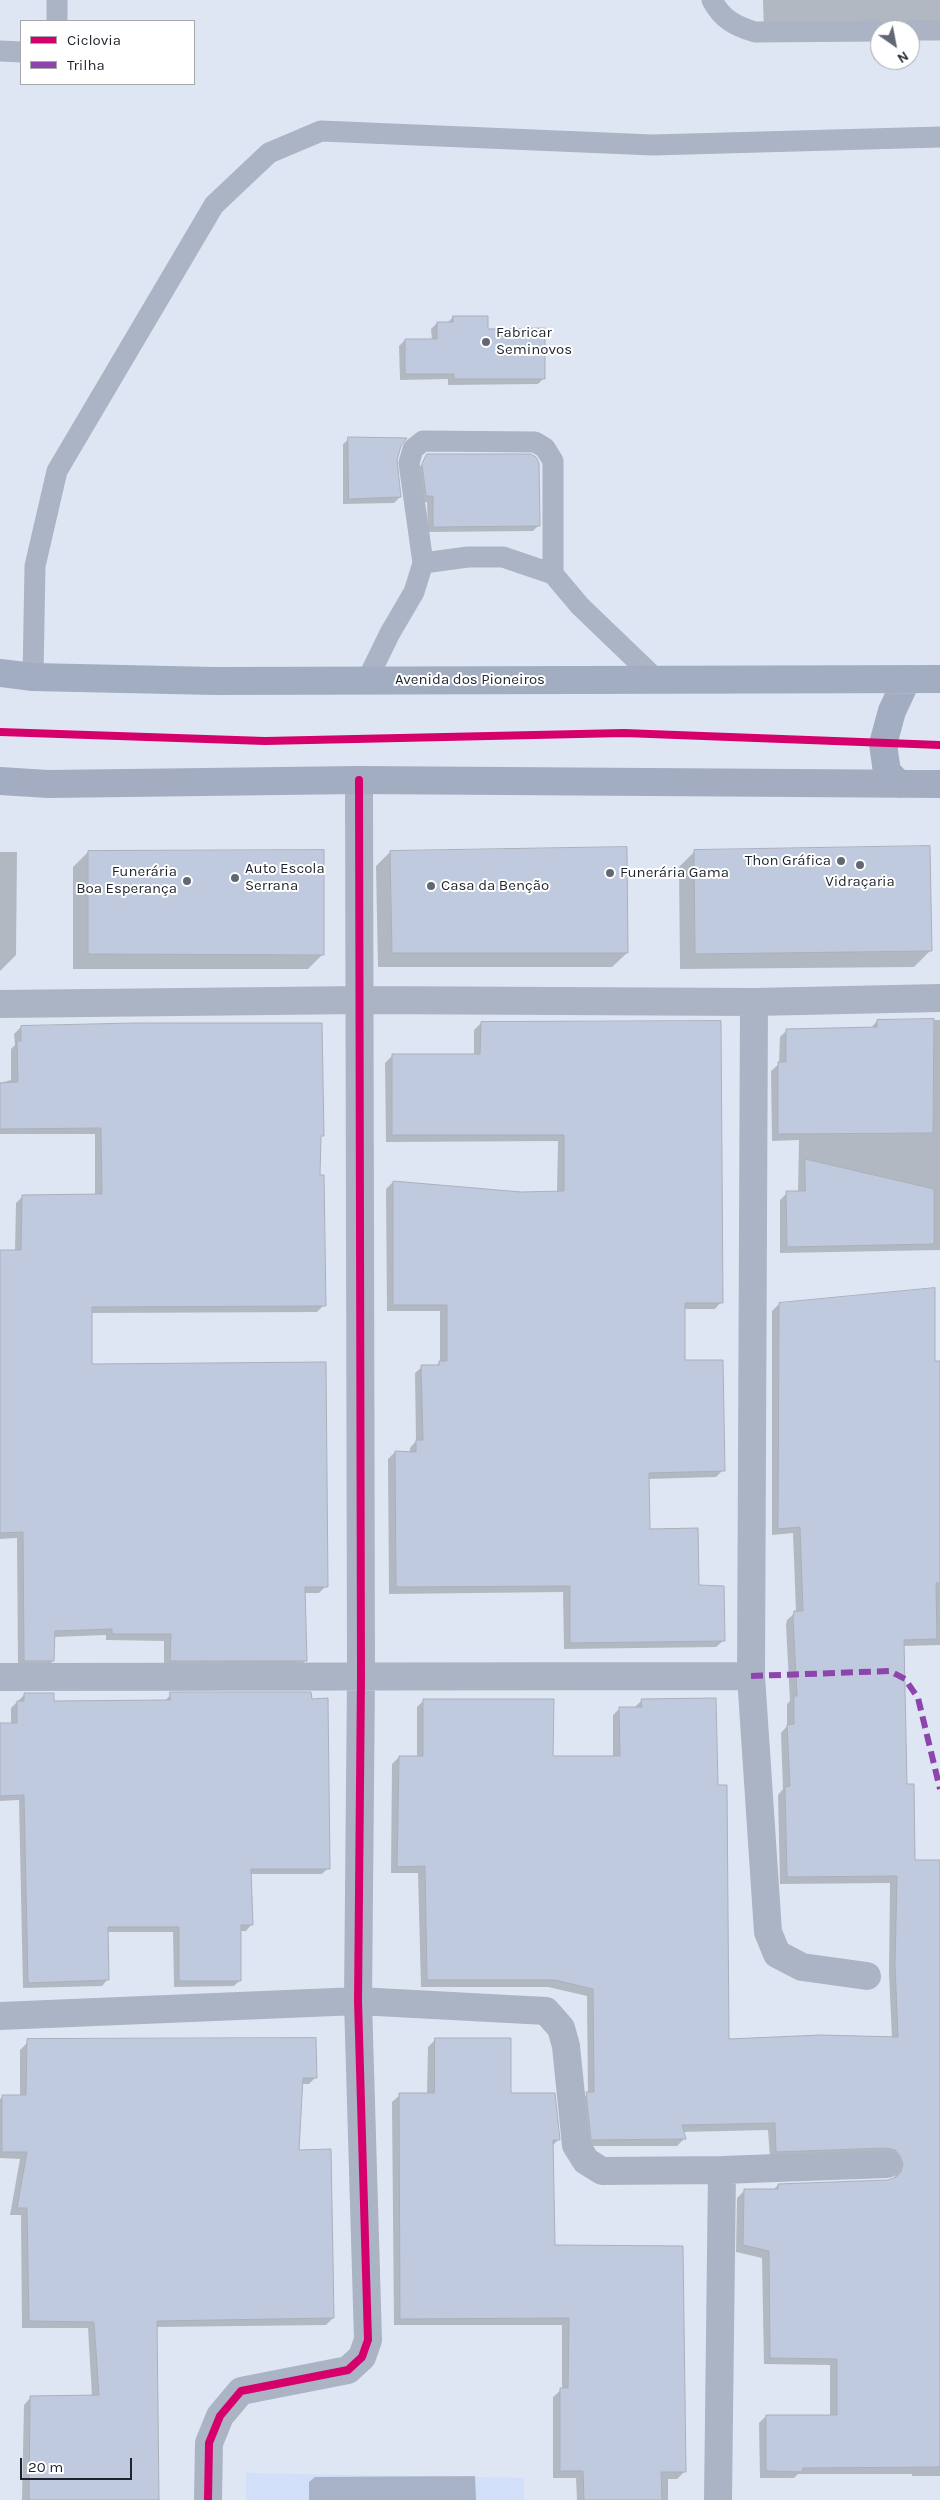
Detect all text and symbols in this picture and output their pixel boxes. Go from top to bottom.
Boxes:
legend [20,20,195,85]
north arrow [870,20,920,70]
text: Ciclovia [67,31,121,49]
text: N [894,47,912,67]
text: Trilha [67,56,105,74]
place label: Fabricar Seminovos [496,324,572,359]
marker: Fabricar Seminovos [480,336,492,348]
street label: Avenida dos Pioneiros [395,671,545,689]
place label: Thon Gráfica [745,852,831,870]
marker: Thon Gráfica [835,855,847,867]
marker: Vidraçaria [854,859,866,871]
place label: Auto Escola Serrana [245,860,325,895]
place label: Funerária Boa Esperança [76,863,177,898]
place label: Funerária Gama [620,864,729,882]
marker: Funerária Gama [604,867,616,879]
marker: Auto Escola Serrana [229,872,241,884]
place label: Vidraçaria [825,873,895,891]
marker: Funerária Boa Esperança [181,875,193,887]
place label: Casa da Benção [441,877,549,895]
marker: Casa da Benção [425,880,437,892]
scale bar [22,2448,135,2480]
text: 20 m [28,2458,63,2476]

